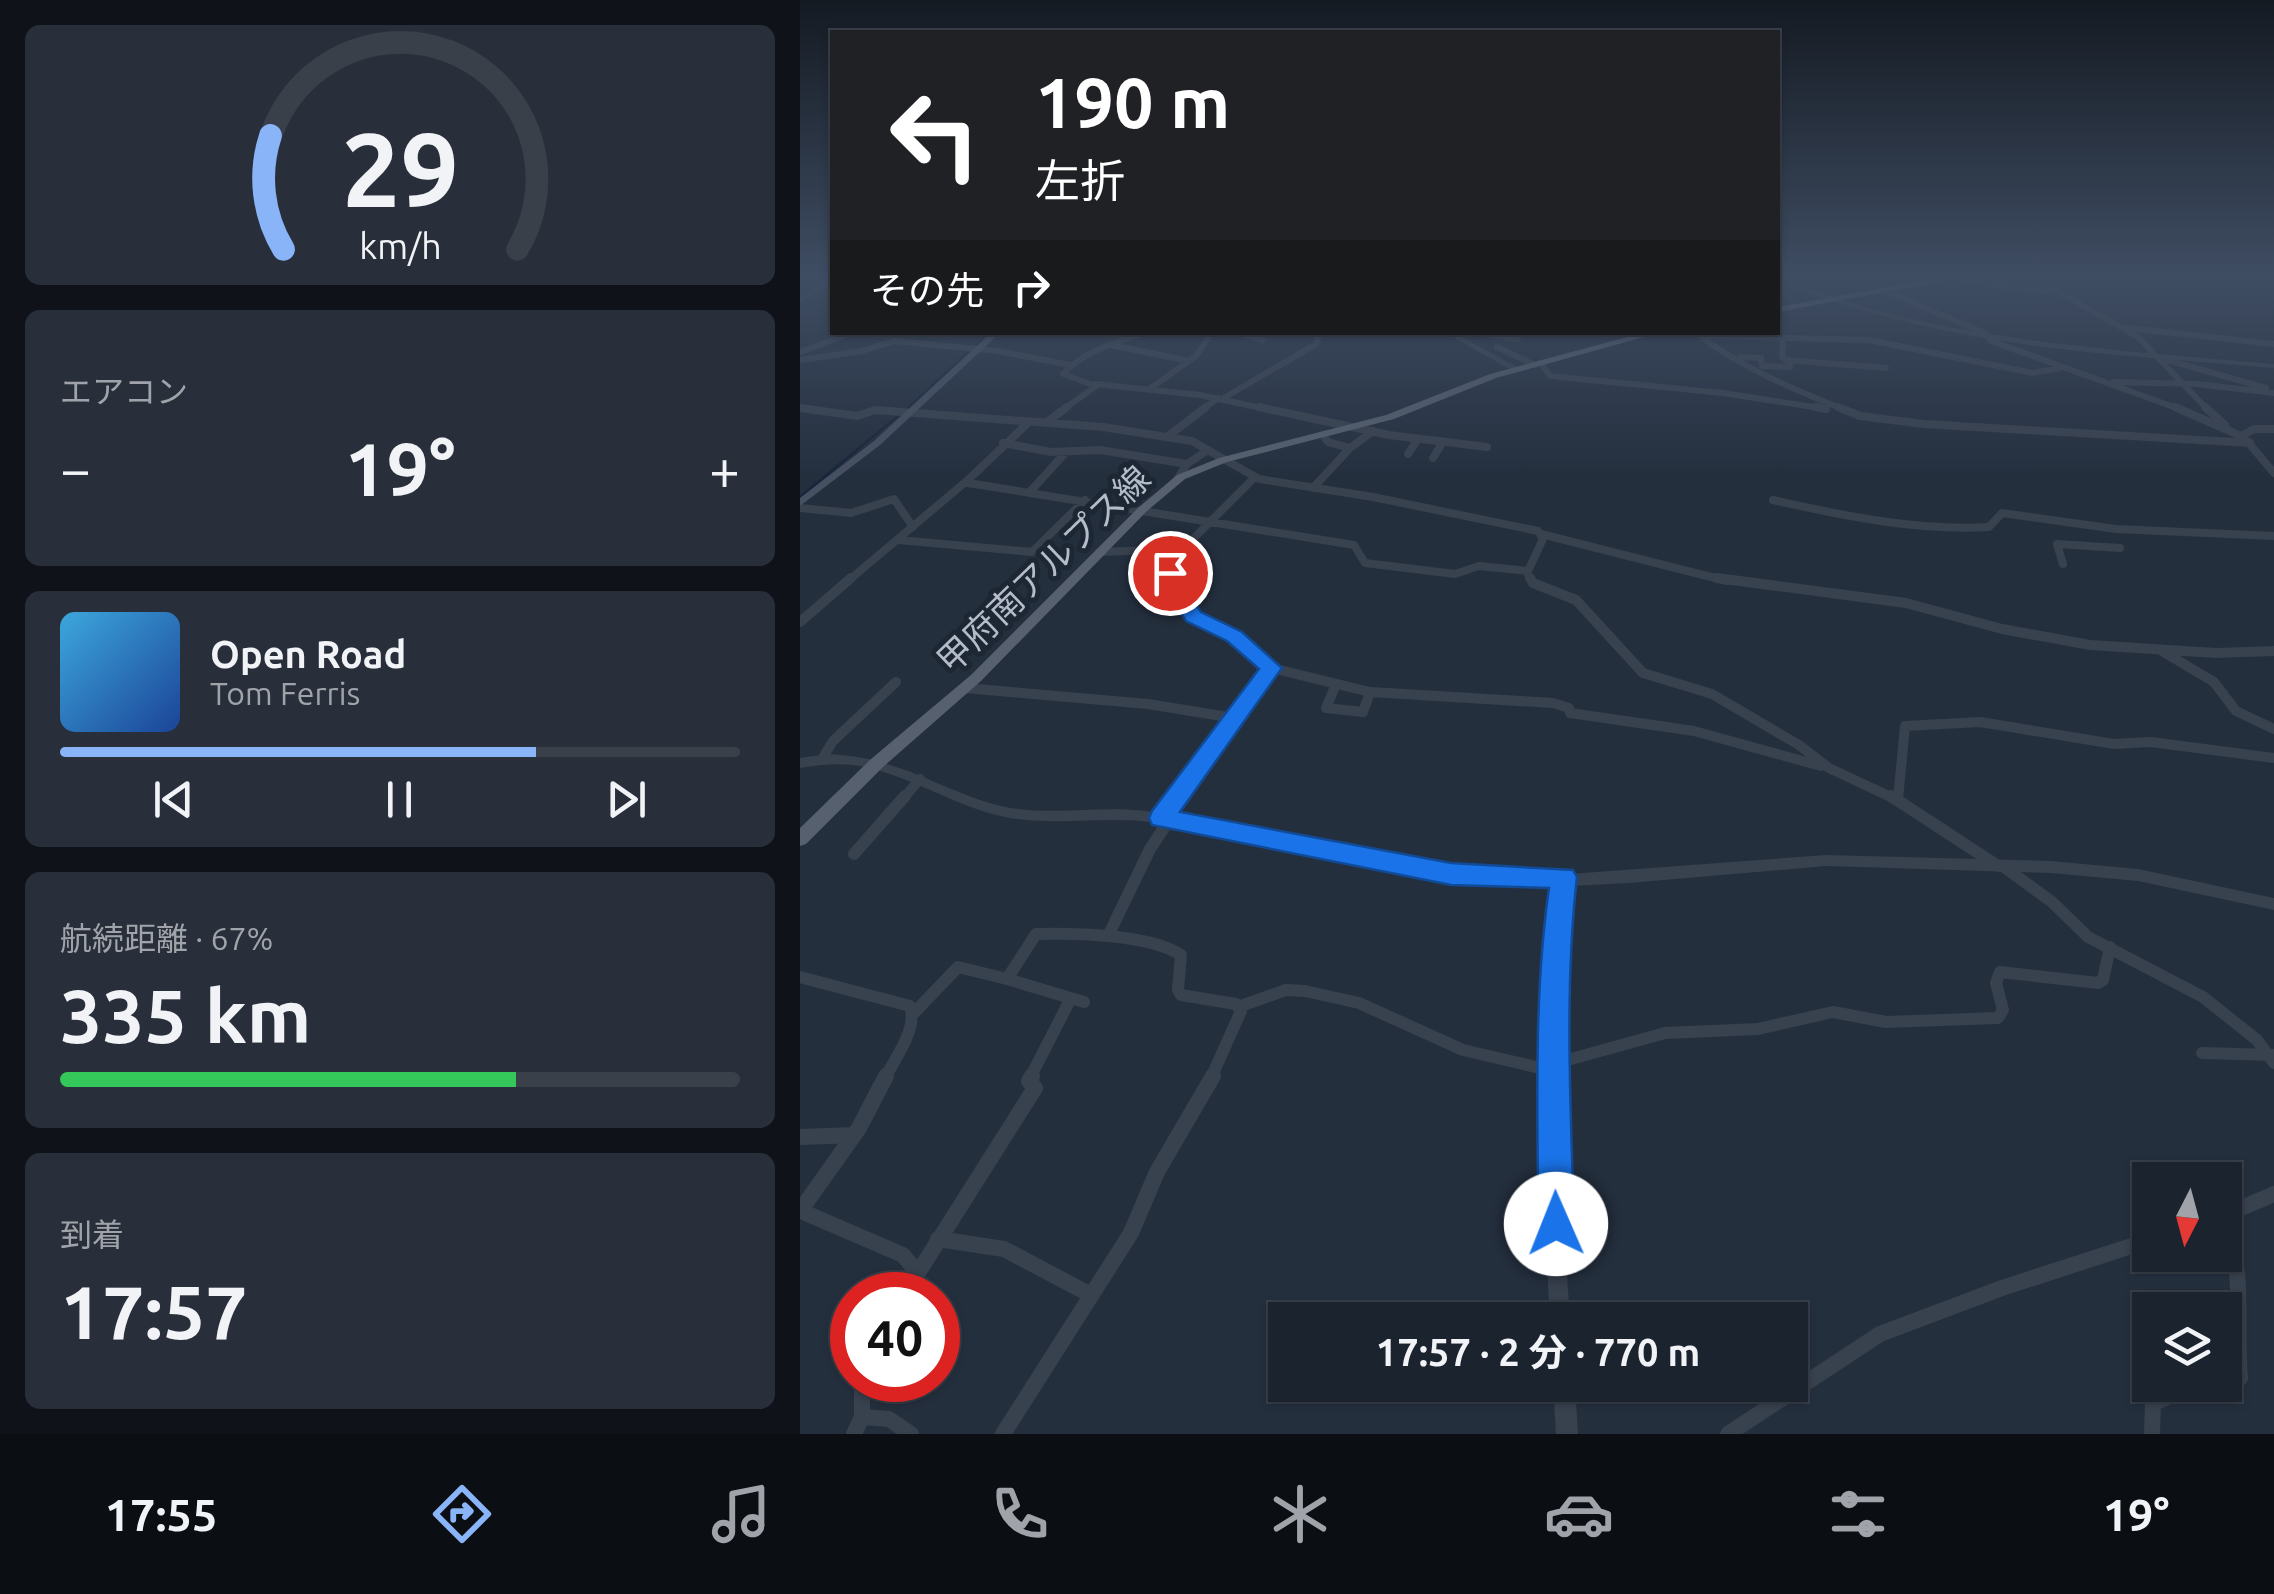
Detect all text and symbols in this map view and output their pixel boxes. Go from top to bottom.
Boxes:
text: 190 m [1035,63,1230,141]
icon: left [870,70,1000,200]
text: 29 [341,110,459,227]
text: 左折 [1035,155,1125,206]
text: km/h [359,226,441,266]
icon: right [1004,260,1059,315]
text: その先 [870,269,984,311]
text: エアコン [60,373,188,409]
text: 19° [344,426,456,510]
text: − [60,438,91,499]
text: + [709,438,740,499]
street label: 甲府南アルプス線 [929,457,1157,681]
pin [1128,531,1213,616]
icon: arrive [1143,546,1198,601]
text: Open Road [210,633,406,675]
text: Tom Ferris [210,675,360,711]
icon: previous [146,772,201,827]
icon: pause [372,772,427,827]
icon: next [599,772,654,827]
text: 航続距離 · 67% [60,920,274,956]
text: 335 km [60,973,311,1057]
north arrow [2132,1162,2242,1272]
map controls [2132,1162,2242,1402]
position arrow [1504,1172,1608,1276]
text: 到着 [60,1216,124,1252]
text: 17:57 [60,1269,248,1353]
speed limit sign: 40 [830,1272,960,1402]
button: layers [2132,1292,2242,1402]
text: 17:57 · 2 分 · 770 m [1376,1331,1700,1373]
icon: directions [427,1479,497,1549]
icon: music [706,1479,776,1549]
icon: phone [985,1479,1055,1549]
icon: climate [1265,1479,1335,1549]
icon: car [1544,1479,1614,1549]
icon: filters [1823,1479,1893,1549]
text: 17:55 [105,1489,217,1540]
text: 19° [2103,1489,2169,1540]

